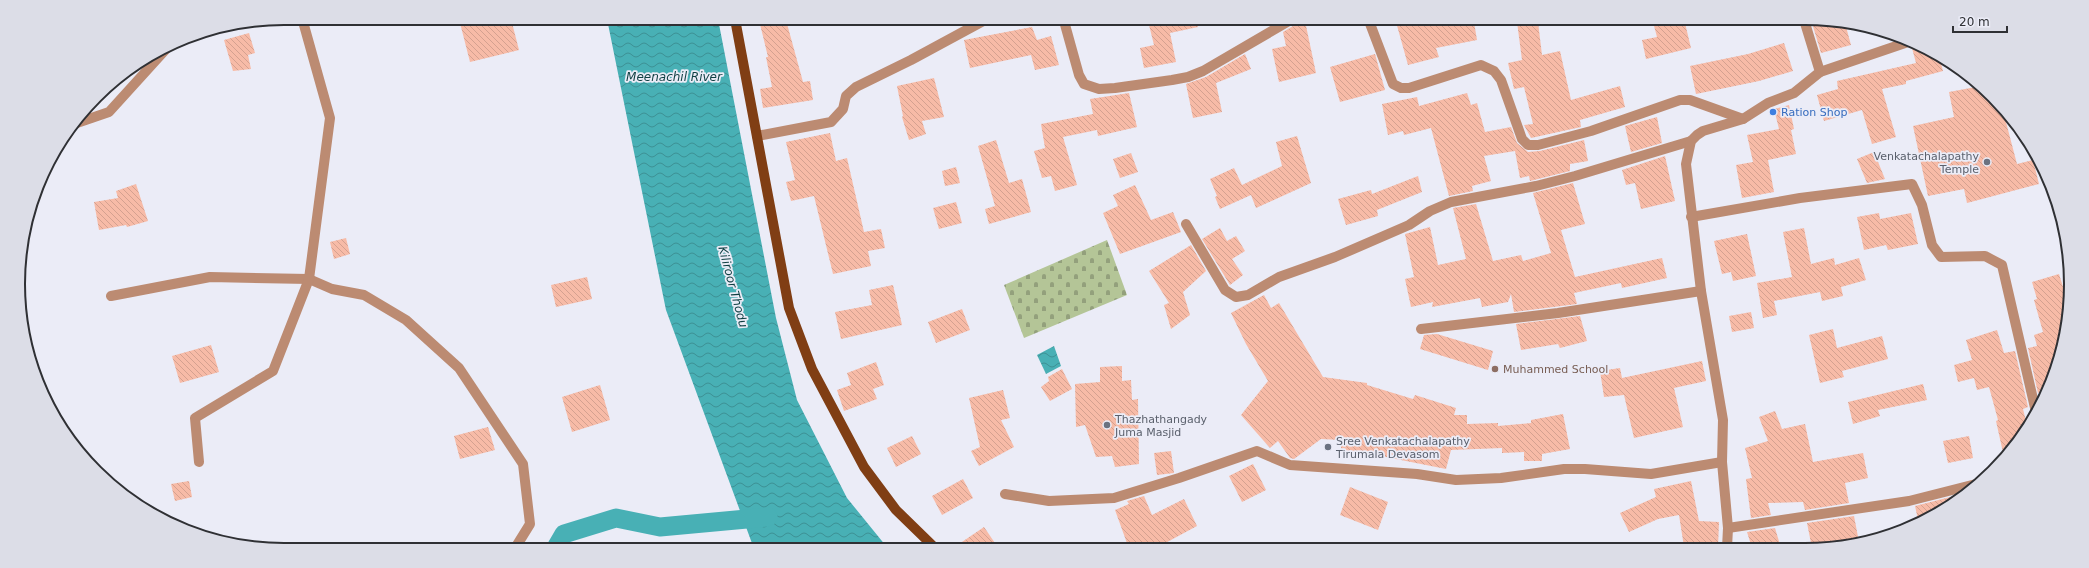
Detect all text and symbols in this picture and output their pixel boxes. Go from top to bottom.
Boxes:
scale bar [1953,8,2007,34]
text: 20 m [1959,15,1990,29]
water label: Meenachil River [626,70,723,84]
place label: Ration Shop [1781,106,1847,119]
marker: Ration Shop [1768,107,1778,117]
place label: Venkatachalapathy Temple [1874,150,1979,176]
marker: Venkatachalapathy Temple [1982,157,1992,167]
water label: Kiliroor Thodu [715,245,751,330]
place label: Muhammed School [1503,363,1608,376]
marker: Muhammed School [1490,364,1500,374]
place label: Thazhathangady Juma Masjid [1114,413,1208,439]
marker: Thazhathangady Juma Masjid [1102,420,1112,430]
place label: Sree Venkatachalapathy Tirumala Devasom [1335,435,1470,461]
marker: Sree Venkatachalapathy Tirumala Devasom [1323,442,1333,452]

